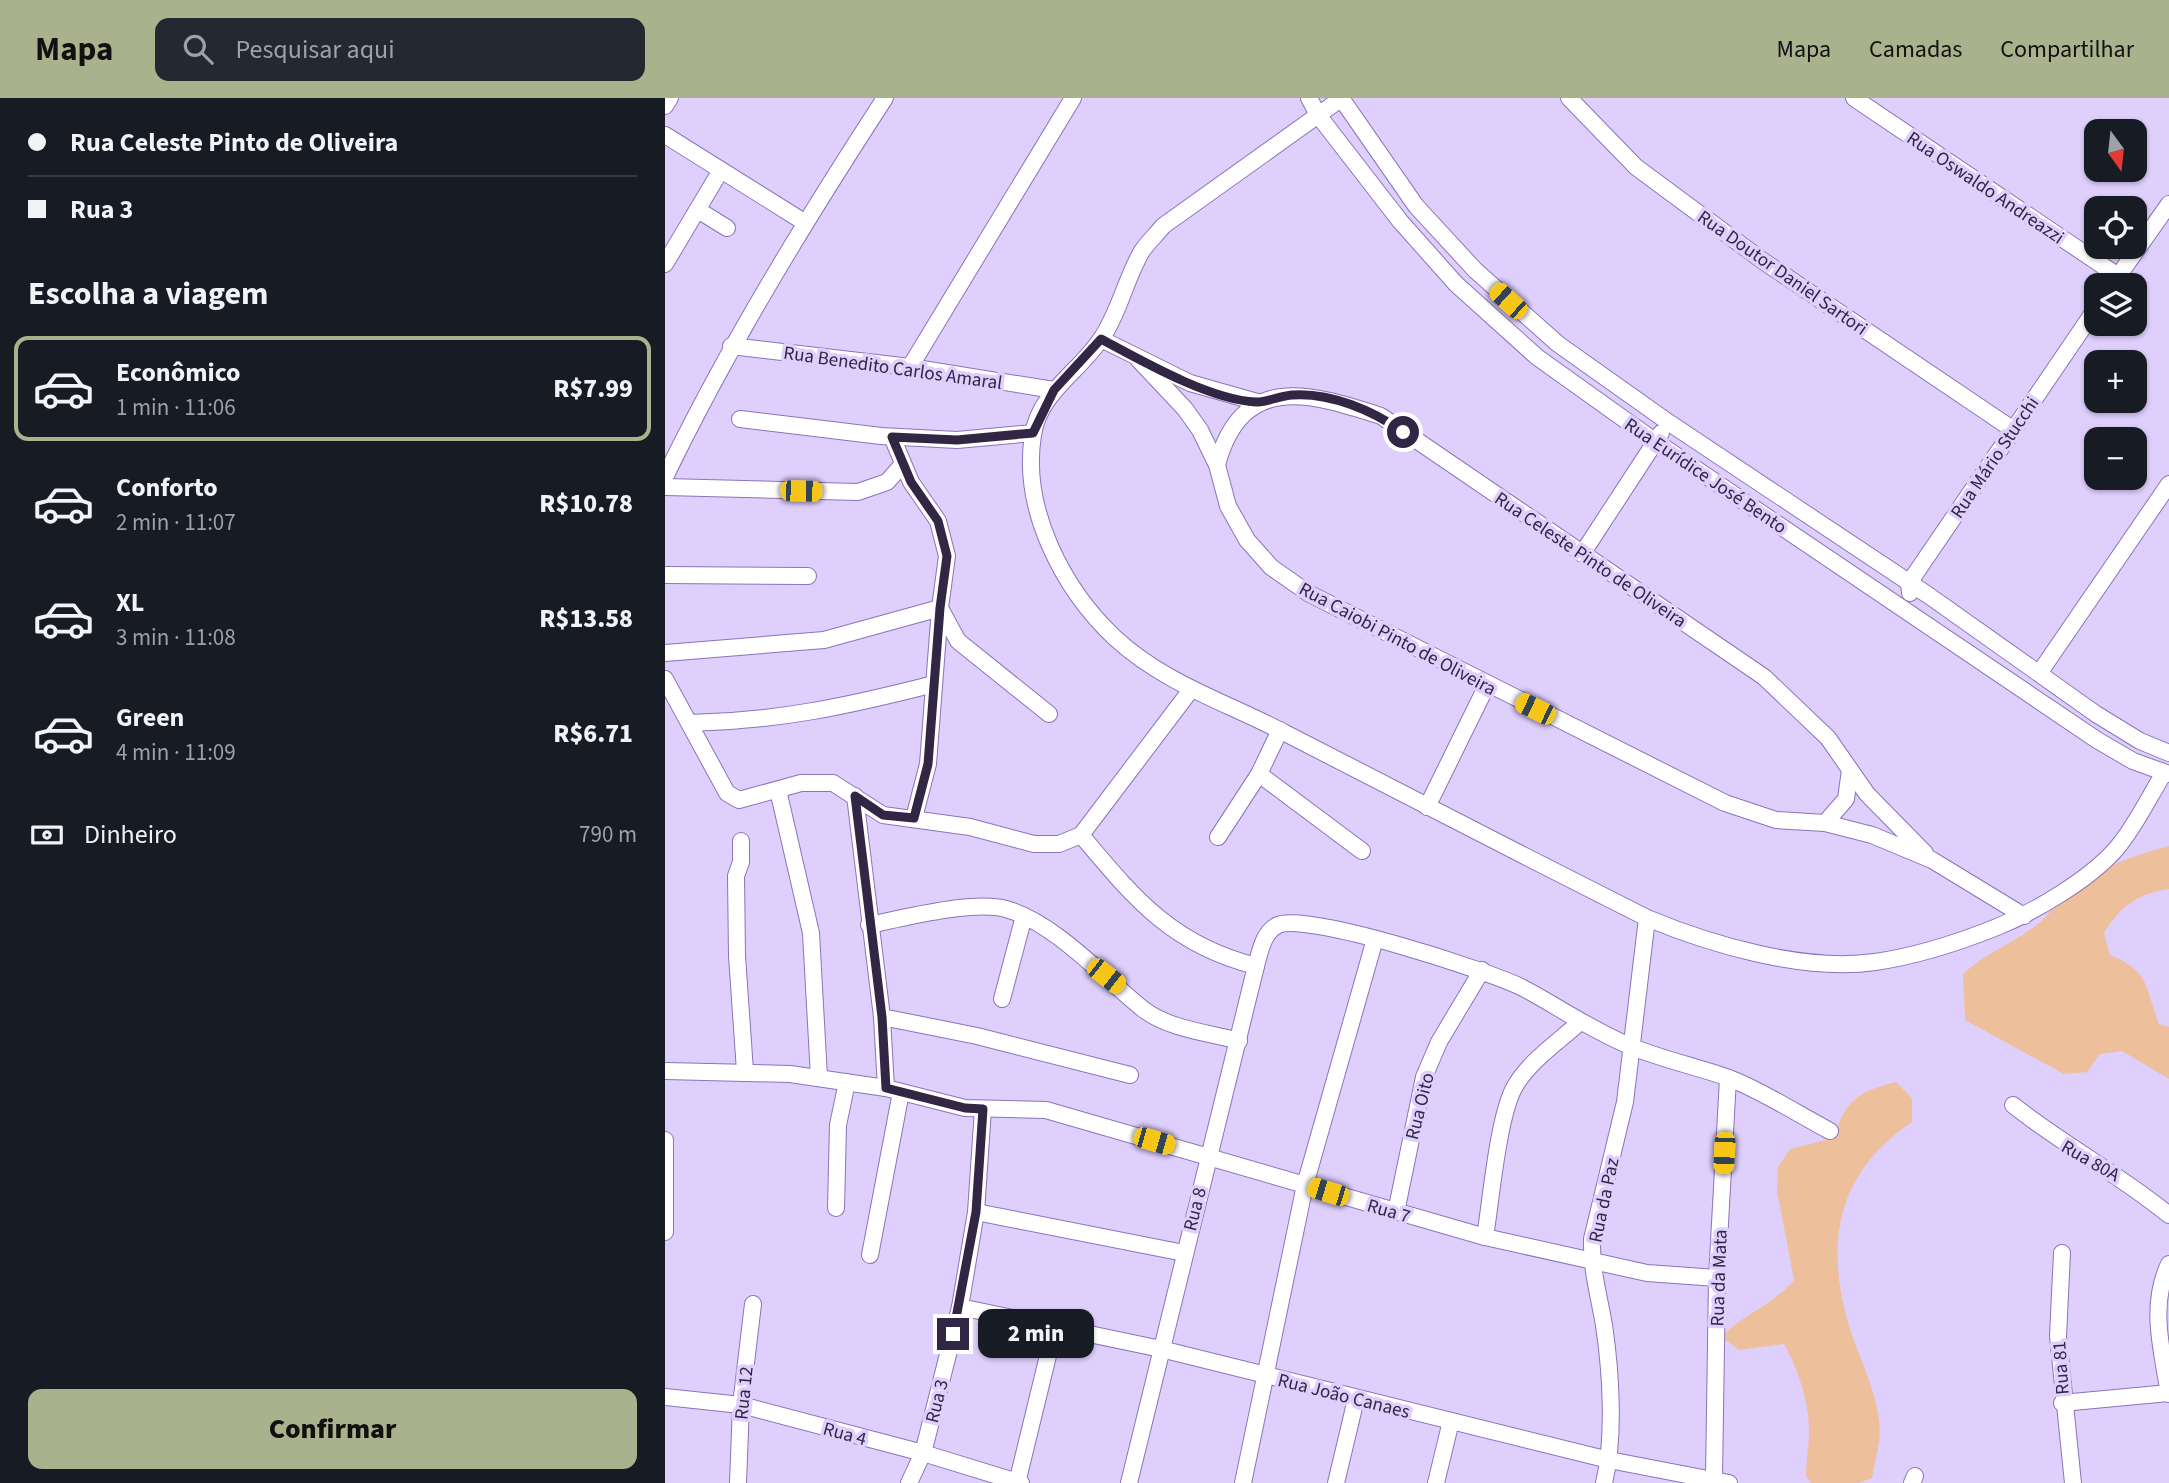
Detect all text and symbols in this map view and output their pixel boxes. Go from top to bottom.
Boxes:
search box [155,18,645,81]
text: Mapa [35,26,113,73]
icon: search [179,30,217,68]
text: Pesquisar aqui [235,31,395,68]
text: Mapa [1776,32,1831,67]
text: Camadas [1869,32,1962,67]
text: Compartilhar [2000,32,2134,67]
north arrow [2084,119,2147,182]
map controls [2084,119,2147,490]
text: Rua Celeste Pinto de Oliveira [70,124,398,161]
street label: Rua Oswaldo Andreazzi [1901,125,2069,251]
text: Rua 3 [70,191,133,228]
button: locate [2084,196,2147,259]
street label: Rua Doutor Daniel Sartori [1692,204,1873,342]
text: Escolha a viagem [28,271,268,317]
button: layers [2084,273,2147,336]
car [1486,279,1531,323]
street label: Rua Benedito Carlos Amaral [782,340,1004,397]
button: + [2084,350,2147,413]
text: Econômico [116,354,241,391]
icon: car [32,357,95,420]
text: R$7.99 [553,370,633,407]
text: 1 min · 11:06 [116,391,236,424]
street label: Rua Mário Stucchi [1944,392,2046,524]
street label: Rua Eurídice José Bento [1619,412,1792,541]
route start [1387,416,1419,448]
button: − [2084,427,2147,490]
text: Conforto [116,469,218,506]
icon: car [32,472,95,535]
car [780,480,823,502]
text: R$10.78 [539,485,633,522]
street label: Rua Celeste Pinto de Oliveira [1489,486,1692,635]
text: 2 min · 11:07 [116,506,236,539]
street label: Rua Caiobi Pinto de Oliveira [1294,576,1501,703]
text: XL [116,584,144,621]
icon: car [32,587,95,650]
text: R$13.58 [539,600,633,637]
text: 3 min · 11:08 [116,621,236,654]
car [1512,690,1559,728]
text: Green [116,699,184,736]
icon: car [32,702,95,765]
text: R$6.71 [553,715,633,752]
text: 4 min · 11:09 [116,736,236,769]
icon: cash [28,816,66,854]
text: Dinheiro [84,816,177,853]
text: 790 m [579,818,637,851]
car [1083,955,1130,997]
street label: Rua Oito [1399,1070,1442,1143]
car [1131,1125,1178,1157]
car [1713,1131,1736,1175]
street label: Rua 80A [2056,1134,2125,1189]
street label: Rua da Paz [1582,1155,1627,1245]
car [1305,1176,1352,1208]
street label: Rua 8 [1177,1185,1214,1234]
street label: Rua 7 [1364,1192,1413,1230]
street label: Rua da Mata [1704,1229,1735,1327]
callout: 2 min [977,1310,1093,1358]
text: 2 min [1008,1317,1064,1350]
route end [937,1318,969,1350]
street label: Rua 81 [2046,1340,2077,1395]
street label: Rua 12 [728,1365,761,1421]
street label: Rua João Canaes [1275,1367,1412,1426]
street label: Rua 3 [919,1377,956,1426]
button: Confirmar [28,1389,637,1469]
street label: Rua 4 [820,1416,869,1453]

